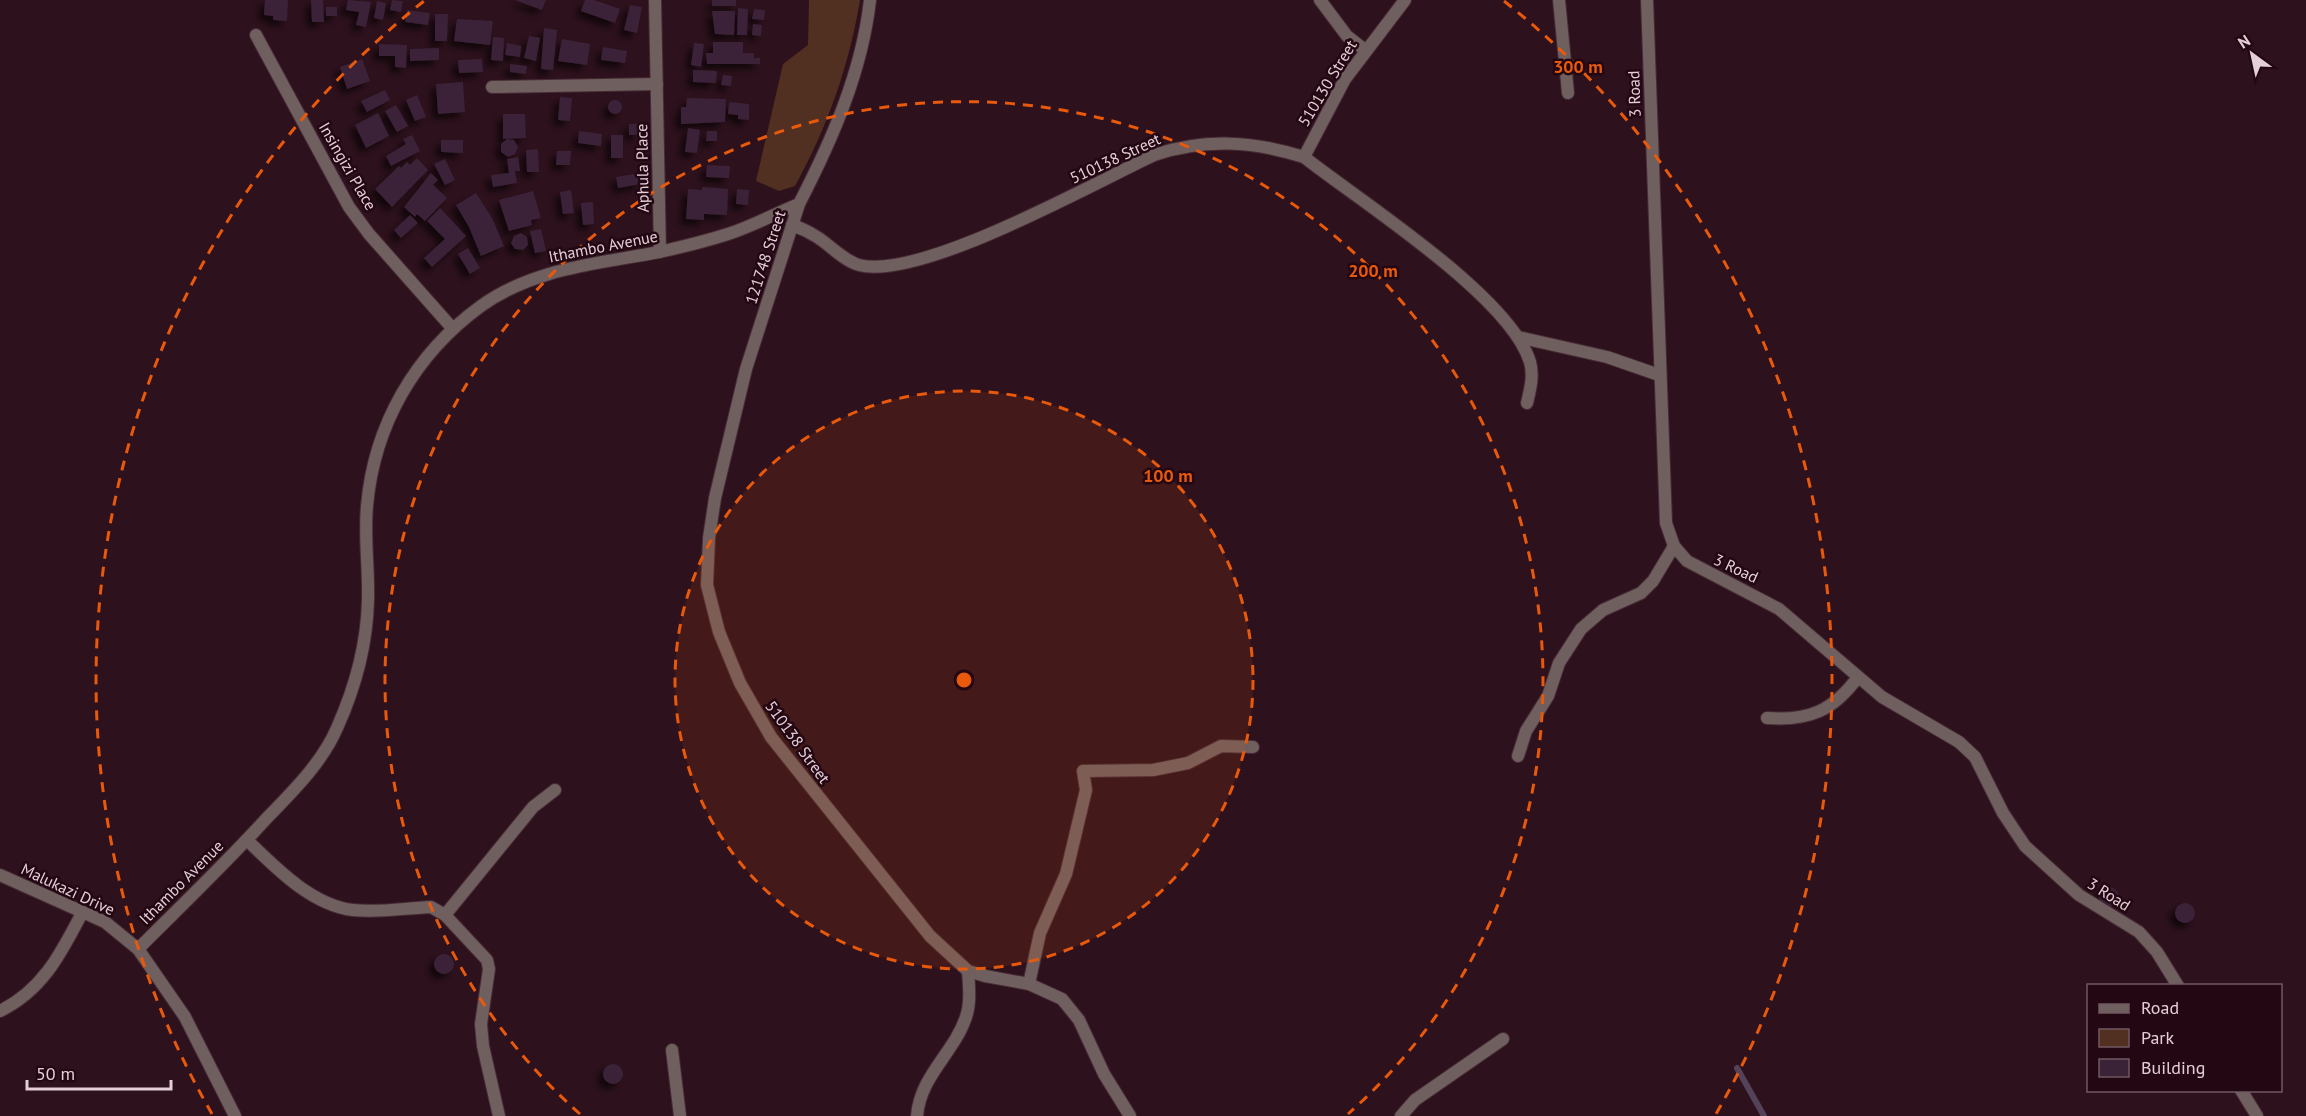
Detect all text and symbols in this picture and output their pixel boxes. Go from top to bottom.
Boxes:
north arrow [2222,24,2282,84]
text: N [2234,30,2254,53]
street label: 510130 Street [1293,36,1361,130]
text: 300 m [1553,55,1603,78]
street label: 3 Road [1623,70,1645,118]
street label: Insingizi Place [315,118,381,214]
street label: Aphula Place [631,123,653,213]
street label: 510138 Street [1067,128,1164,188]
street label: 121748 Street [740,207,790,306]
street label: Ithambo Avenue [547,226,659,266]
text: 200 m [1348,259,1398,282]
text: 100 m [1143,464,1193,487]
street label: 3 Road [1711,549,1761,587]
centre of rings [954,670,974,690]
street label: 510138 Street [761,697,835,788]
street label: Ithambo Avenue [135,836,227,928]
street label: Malukazi Drive [18,859,118,919]
street label: 3 Road [2084,873,2134,915]
legend [2087,984,2282,1092]
text: Road [2141,996,2179,1019]
text: Park [2141,1026,2174,1049]
scale bar [27,1053,171,1091]
text: Building [2141,1056,2205,1079]
text: 50 m [36,1062,75,1085]

